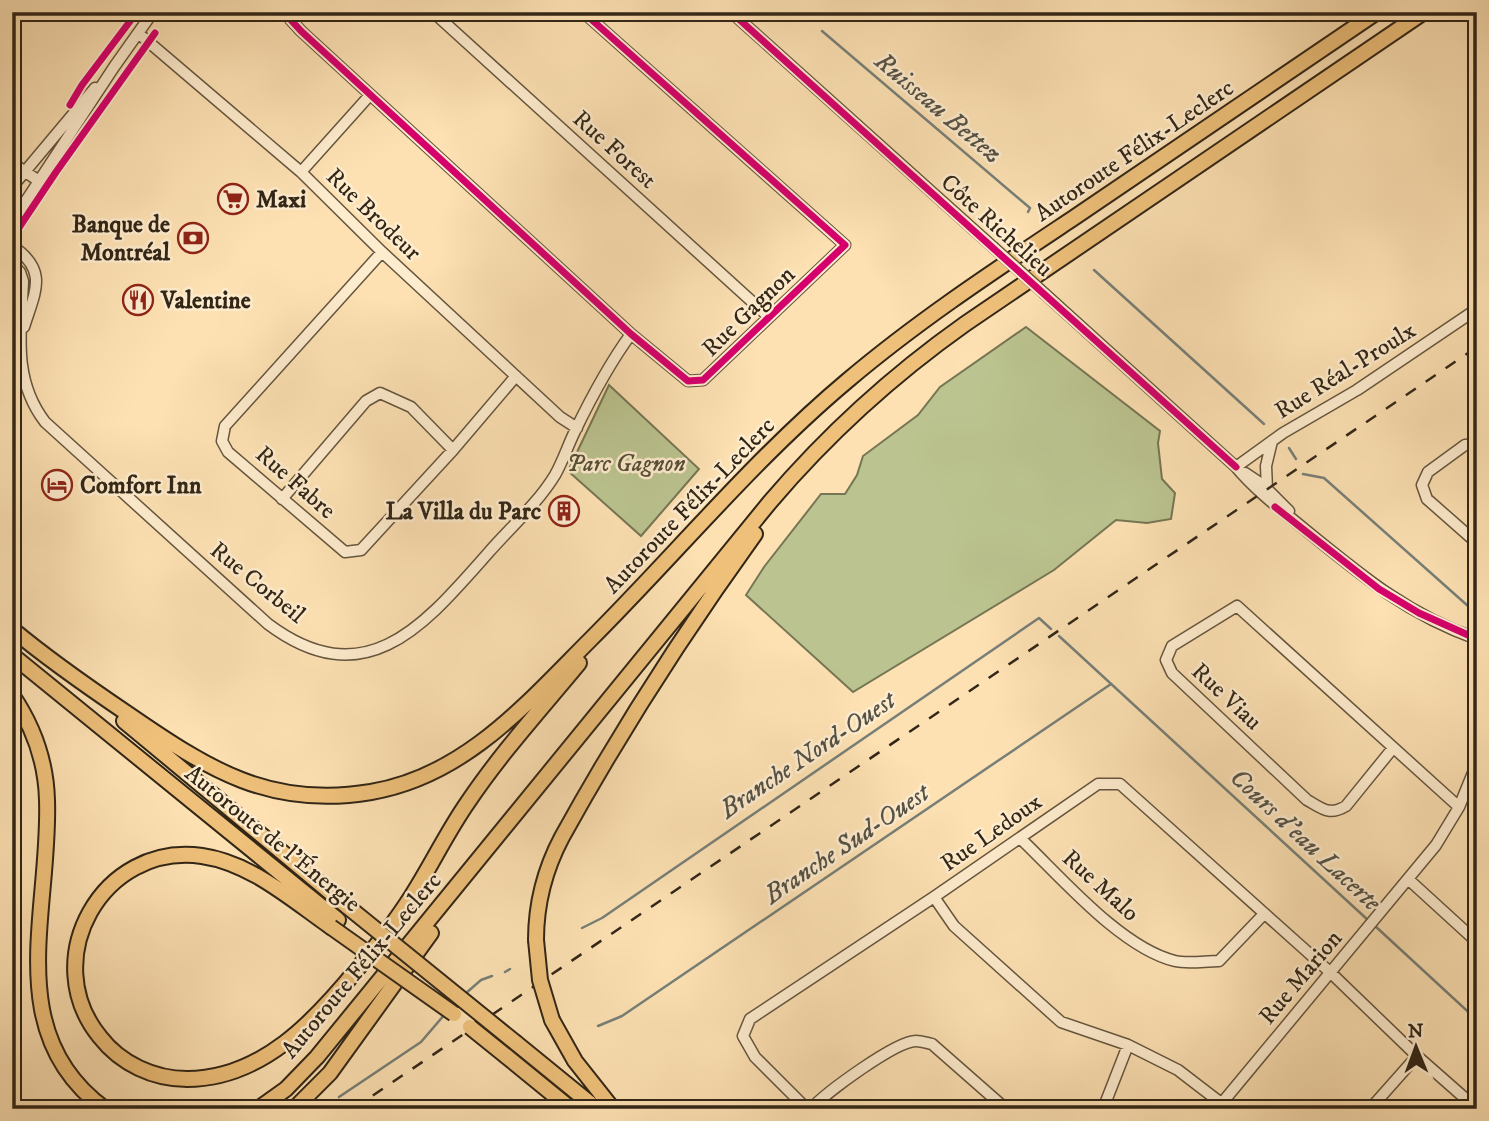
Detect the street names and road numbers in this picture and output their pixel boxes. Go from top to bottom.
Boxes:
street label: Autoroute Félix-Leclerc [1029,73,1240,229]
street label: Rue Forest [566,104,663,195]
street label: Rue Brodeur [319,162,427,267]
street label: Côte Richelieu [934,168,1058,284]
street label: Rue Gagnon [696,260,802,363]
street label: Rue Réal-Proulx [1269,315,1422,426]
street label: Autoroute Félix-Leclerc [598,411,782,600]
street label: Rue Fabre [249,440,342,526]
street label: Rue Corbeil [204,535,312,631]
street label: Rue Viau [1185,657,1268,737]
street label: Autoroute de l'Énergie [178,759,366,919]
street label: Rue Ledoux [935,787,1048,879]
street label: Rue Malo [1056,843,1145,928]
street label: Autoroute Félix-Leclerc [275,866,448,1065]
street label: Rue Marion [1253,924,1349,1031]

